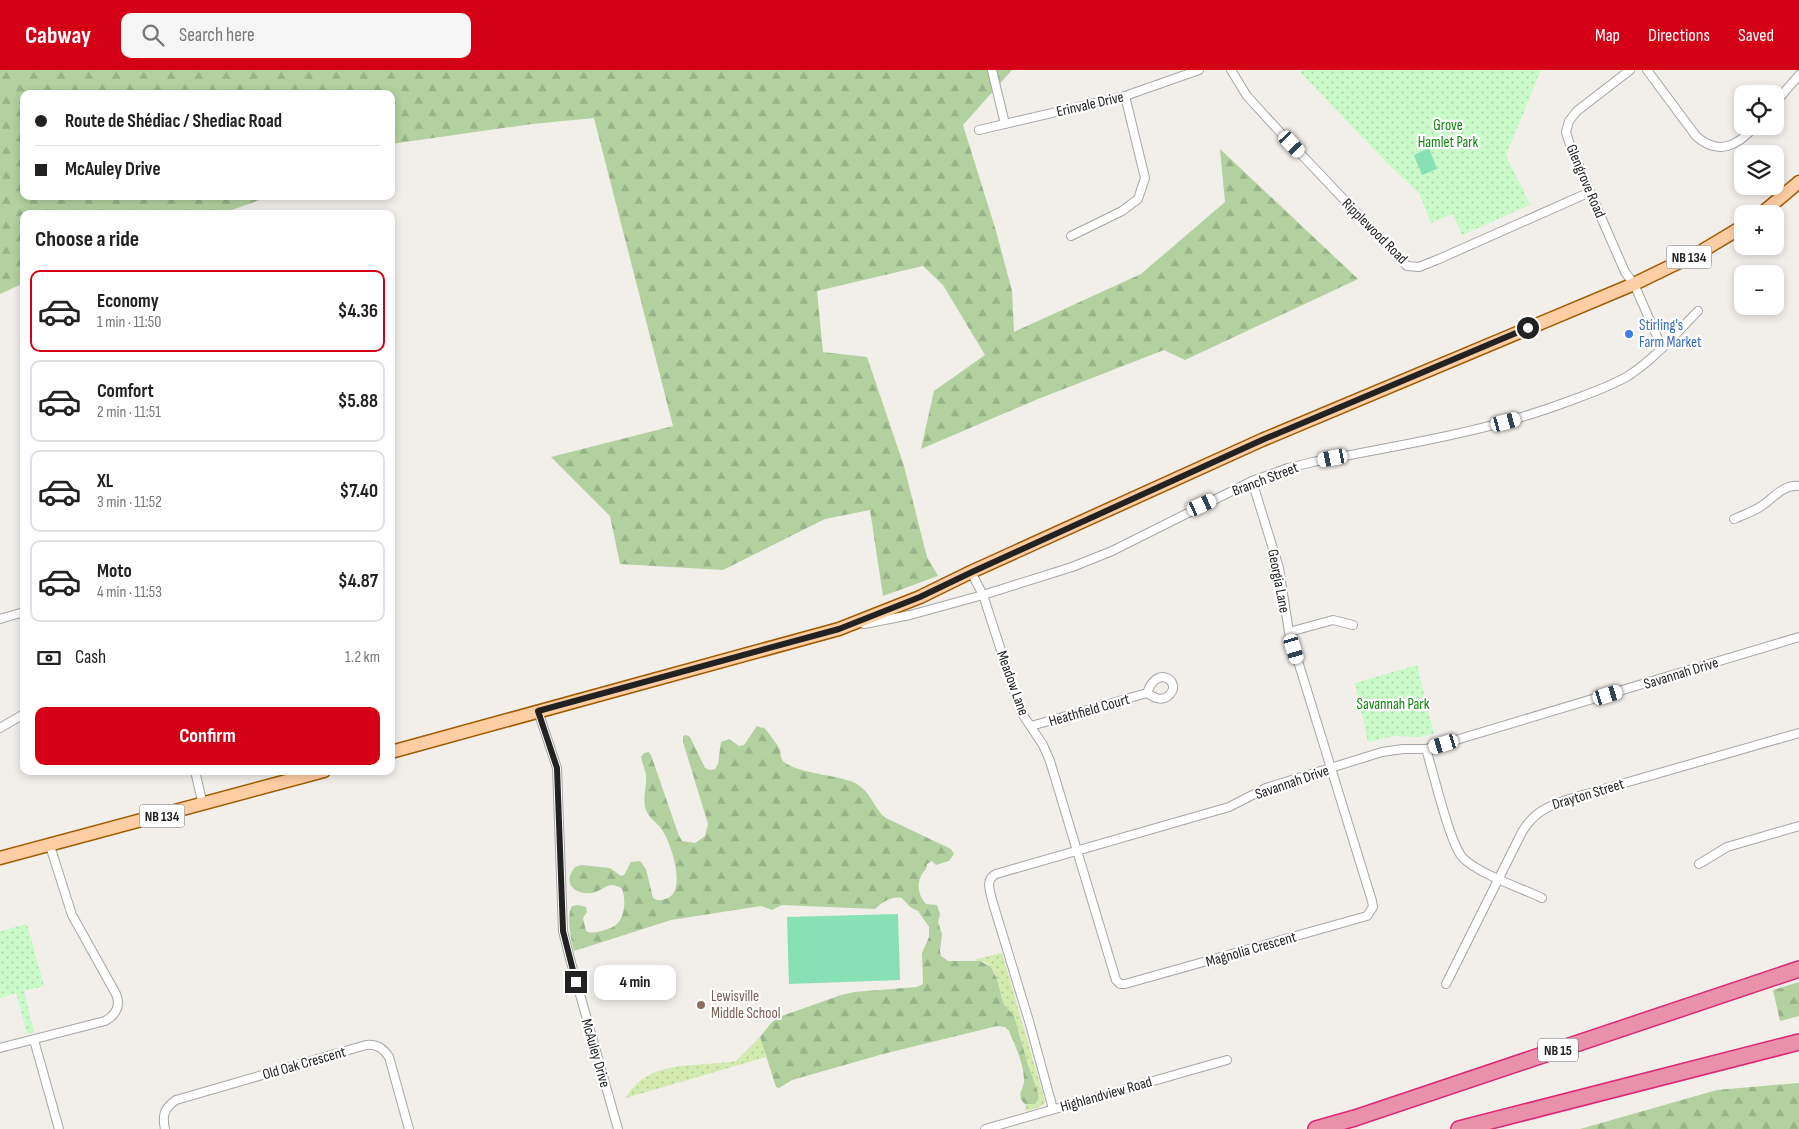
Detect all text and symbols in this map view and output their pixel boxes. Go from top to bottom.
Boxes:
search box [121,13,471,58]
text: Cabway [25,21,91,50]
icon: search [139,21,167,49]
text: Search here [179,24,255,47]
text: Map [1595,25,1620,46]
text: Directions [1648,25,1710,46]
text: Saved [1738,25,1774,46]
map controls [1734,85,1784,315]
button: locate [1734,85,1784,135]
street label: Erinvale Drive [1055,88,1126,121]
text: Route de Shédiac / Shediac Road [65,110,282,133]
park label: Grove Hamlet Park [1418,116,1479,152]
car [1276,128,1307,160]
street label: Glengrove Road [1562,142,1610,221]
button: layers [1734,145,1784,195]
text: McAuley Drive [65,158,161,181]
street label: Ripplewood Road [1338,194,1412,268]
button: + [1734,205,1784,255]
text: Choose a ride [35,226,139,253]
road number: NB 134 [1666,246,1712,268]
button: − [1734,265,1784,315]
icon: car [37,289,82,334]
text: Economy [97,290,159,313]
text: $4.36 [338,300,378,323]
text: 1 min · 11:50 [97,313,161,332]
place label: Stirling's Farm Market [1639,316,1702,352]
route start [1517,317,1539,339]
marker: Stirling's Farm Market [1623,328,1635,340]
icon: car [37,379,82,424]
text: Comfort [97,380,154,403]
text: $5.88 [338,390,378,413]
text: 2 min · 11:51 [97,403,161,422]
car [1489,411,1522,433]
car [1316,448,1349,468]
street label: Branch Street [1229,458,1301,501]
icon: car [37,469,82,514]
text: XL [97,470,113,493]
text: $7.40 [339,480,378,503]
car [1185,492,1218,518]
text: 3 min · 11:52 [97,493,162,512]
street label: Georgia Lane [1263,548,1294,615]
icon: car [37,559,82,604]
text: Moto [97,560,132,583]
text: $4.87 [338,570,378,593]
text: 4 min · 11:53 [97,583,162,602]
car [1282,632,1305,666]
icon: cash [35,644,63,672]
text: Cash [75,646,106,669]
text: 1.2 km [345,648,380,667]
street label: Meadow Lane [992,648,1033,718]
street label: Savannah Drive [1642,653,1721,694]
car [1591,683,1624,707]
street label: Heathfield Court [1047,690,1132,731]
park label: Savannah Park [1357,695,1430,714]
button: Confirm [35,707,380,765]
car [1427,732,1460,756]
street label: Savannah Drive [1253,761,1332,804]
street label: Drayton Street [1550,774,1627,814]
road number: NB 134 [140,804,184,828]
street label: Magnolia Crescent [1204,927,1299,971]
callout: 4 min [594,964,676,1000]
route end [565,971,587,993]
text: 4 min [620,973,650,992]
place label: Lewisville Middle School [711,987,781,1023]
marker: Lewisville Middle School [695,999,707,1011]
street label: McAuley Drive [577,1017,614,1090]
road number: NB 15 [1538,1038,1578,1062]
street label: Old Oak Crescent [260,1042,348,1084]
street label: Highlandview Road [1058,1072,1154,1117]

